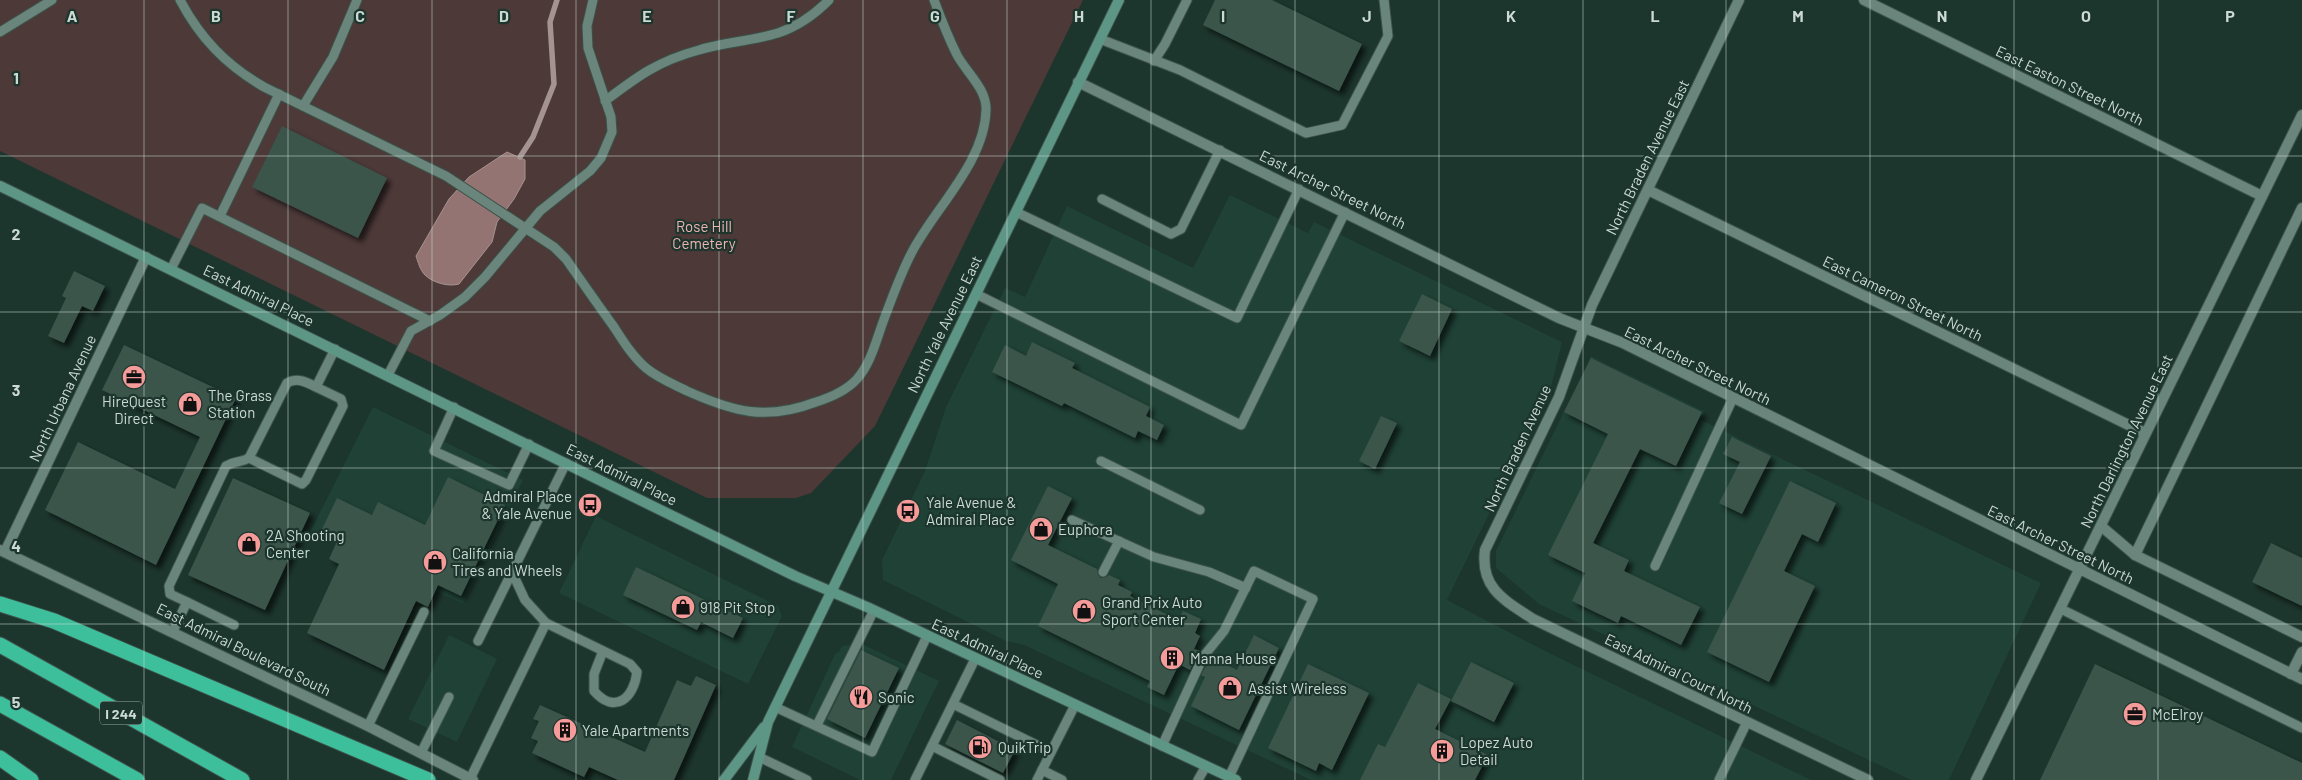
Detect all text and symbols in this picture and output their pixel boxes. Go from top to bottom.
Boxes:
text: A [67,6,78,25]
text: B [211,6,221,25]
text: C [355,6,365,25]
text: D [499,6,509,25]
text: E [642,6,652,25]
text: F [787,6,796,25]
text: G [930,6,940,25]
text: H [1074,6,1084,25]
text: I [1221,6,1225,25]
text: J [1362,6,1372,25]
text: K [1506,6,1516,25]
text: L [1650,6,1660,25]
text: M [1792,6,1804,25]
text: N [1937,6,1947,25]
text: O [2081,6,2091,25]
text: P [2225,6,2235,25]
street label: East Easton Street North [1993,41,2147,129]
text: 1 [13,68,19,87]
street label: North Braden Avenue East [1602,76,1692,238]
street label: East Archer Street North [1257,146,1409,232]
park label: Rose Hill Cemetery [672,217,736,252]
text: 2 [12,224,21,243]
street label: East Cameron Street North [1820,251,1986,345]
street label: North Yale Avenue East [903,252,985,396]
street label: East Admiral Place [201,260,317,330]
street label: East Archer Street North [1622,322,1774,408]
street label: North Urbana Avenue [25,332,99,464]
street label: North Darlington Avenue East [2076,351,2176,531]
office icon: HireQuest Direct [121,364,147,390]
text: 3 [12,380,20,399]
street label: North Braden Avenue [1480,382,1554,514]
place label: The Grass Station [208,386,272,421]
shop icon: The Grass Station [177,391,203,417]
place label: HireQuest Direct [102,392,166,427]
street label: East Admiral Place [564,439,680,509]
place label: Admiral Place & Yale Avenue [482,487,572,522]
bus stop icon: Admiral Place & Yale Avenue [577,492,603,518]
place label: Yale Avenue & Admiral Place [926,493,1016,528]
bus stop icon: Yale Avenue & Admiral Place [895,498,921,524]
street label: East Archer Street North [1985,501,2137,587]
shop icon: Euphora [1028,516,1054,542]
place label: Euphora [1058,520,1113,538]
place label: 2A Shooting Center [266,526,345,561]
shop icon: 2A Shooting Center [236,531,262,557]
text: 4 [11,536,21,555]
place label: California Tires and Wheels [452,544,562,579]
shop icon: California Tires and Wheels [422,549,448,575]
place label: Grand Prix Auto Sport Center [1102,593,1202,628]
shop icon: 918 Pit Stop [670,594,696,620]
place label: 918 Pit Stop [700,598,775,616]
shop icon: Grand Prix Auto Sport Center [1071,598,1097,624]
street label: East Admiral Boulevard South [154,599,334,699]
street label: East Admiral Place [929,614,1047,682]
street label: East Admiral Court North [1602,629,1756,717]
building icon: Manna House [1159,645,1185,671]
place label: Manna House [1190,649,1276,667]
shop icon: Assist Wireless [1217,675,1243,701]
place label: Assist Wireless [1248,679,1347,697]
restaurant icon: Sonic [848,684,874,710]
place label: Sonic [878,688,915,706]
text: 5 [12,692,21,711]
road number: I 244 [100,701,142,724]
office icon: McElroy [2122,701,2148,727]
place label: McElroy [2152,705,2203,723]
building icon: Yale Apartments [552,717,578,743]
place label: Yale Apartments [582,721,689,739]
place label: Lopez Auto Detail [1460,733,1533,768]
fuel station icon: QuikTrip [967,734,993,760]
place label: QuikTrip [998,738,1051,756]
building icon: Lopez Auto Detail [1429,738,1455,764]

